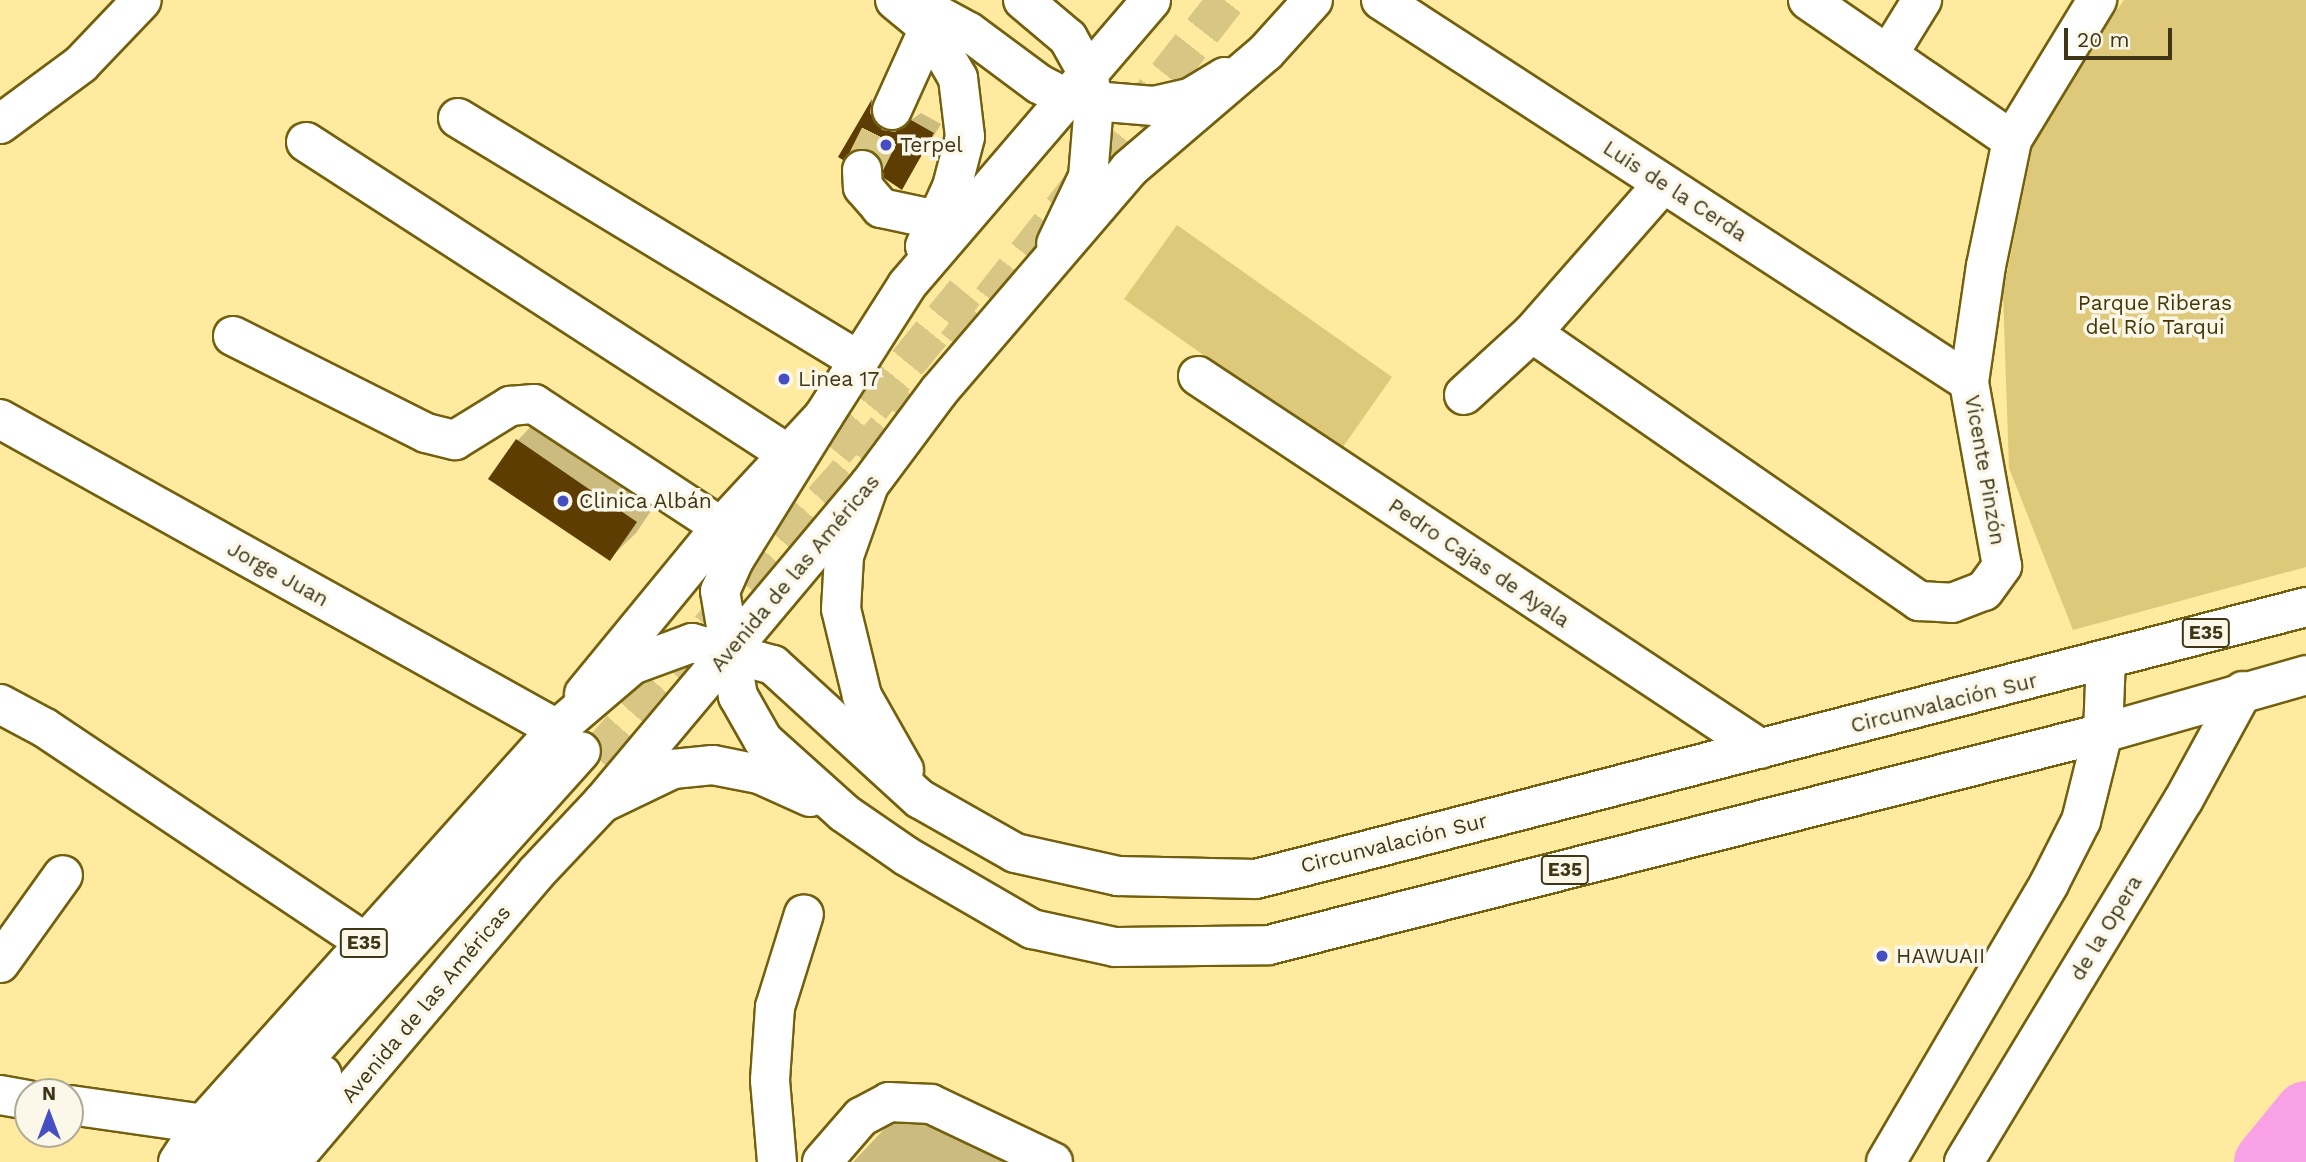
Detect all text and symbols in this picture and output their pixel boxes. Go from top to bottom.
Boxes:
scale bar [2068,14,2176,58]
text: 20 m [2077,27,2129,52]
place label: Terpel [900,132,963,158]
street label: Luis de la Cerda [1598,135,1752,247]
marker: Terpel [878,137,894,153]
park label: Parque Riberas del Río Tarqui [2078,290,2232,340]
place label: Linea 17 [798,366,880,392]
marker: Linea 17 [776,371,792,387]
street label: Vicente Pinzón [1959,393,2011,547]
street label: Avenida de las Américas [705,469,885,677]
place label: Clinica Albán [579,488,713,514]
marker: Clinica Albán [553,491,573,511]
street label: Pedro Cajas de Ayala [1383,493,1575,633]
street label: Jorge Juan [223,536,333,612]
road number: E35 [2182,618,2230,648]
street label: Circunvalación Sur [1848,668,2040,738]
street label: Circunvalación Sur [1298,808,1490,878]
road number: E35 [1540,855,1590,886]
street label: de la Opera [2065,871,2147,985]
street label: Avenida de las Américas [336,900,516,1108]
road number: E35 [340,928,388,959]
place label: HAWUAII [1896,943,1985,969]
marker: HAWUAII [1874,948,1890,964]
north arrow [14,1078,84,1148]
text: N [42,1082,56,1105]

